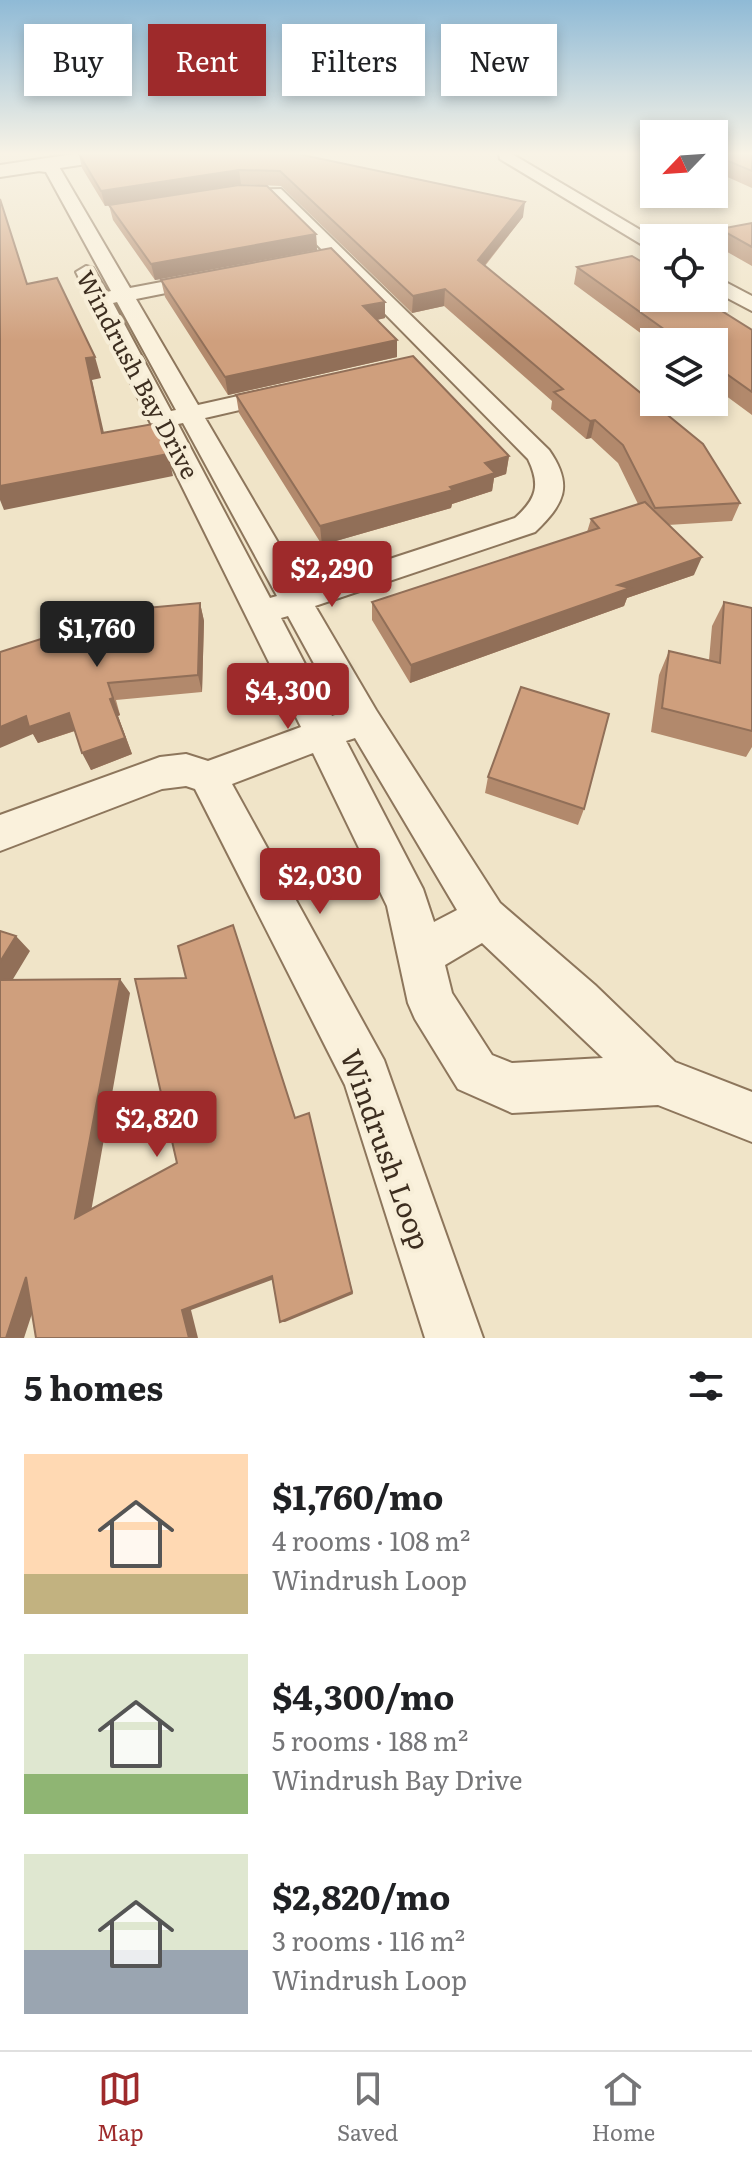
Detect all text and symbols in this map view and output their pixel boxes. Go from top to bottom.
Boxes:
chip: Buy [24,24,132,96]
chip: Rent [148,24,266,96]
chip: Filters [282,24,425,96]
chip: New [441,24,557,96]
north arrow [640,120,728,208]
map controls [640,120,728,416]
button: locate [640,224,728,312]
street label: Windrush Bay Drive [69,264,209,484]
button: layers [640,328,728,416]
pin: $2,290 [267,541,397,609]
text: $2,290 [291,547,373,586]
pin: $1,760 [32,601,162,669]
text: $1,760 [58,607,136,646]
pin: $4,300 [223,663,353,731]
text: $4,300 [245,669,331,708]
pin: $2,030 [255,848,385,916]
text: $2,030 [278,854,362,893]
street label: Windrush Loop [331,1043,443,1255]
pin: $2,820 [92,1091,222,1159]
text: $2,820 [115,1097,199,1136]
text: 5 homes [24,1361,163,1411]
icon: filters [684,1364,728,1408]
text: $1,760/mo [272,1470,444,1520]
icon: home [88,1486,184,1582]
text: 4 rooms · 108 m² [272,1520,470,1559]
text: Windrush Loop [272,1559,467,1598]
text: $4,300/mo [272,1670,455,1720]
icon: home [88,1686,184,1782]
text: 5 rooms · 188 m² [272,1720,468,1759]
text: Windrush Bay Drive [272,1759,523,1798]
text: $2,820/mo [272,1870,450,1920]
icon: home [88,1886,184,1982]
text: 3 rooms · 116 m² [272,1920,465,1959]
text: Windrush Loop [272,1959,467,1998]
tab: Map [97,2067,144,2148]
tab: Saved [337,2067,398,2148]
tab: Home [592,2067,655,2148]

